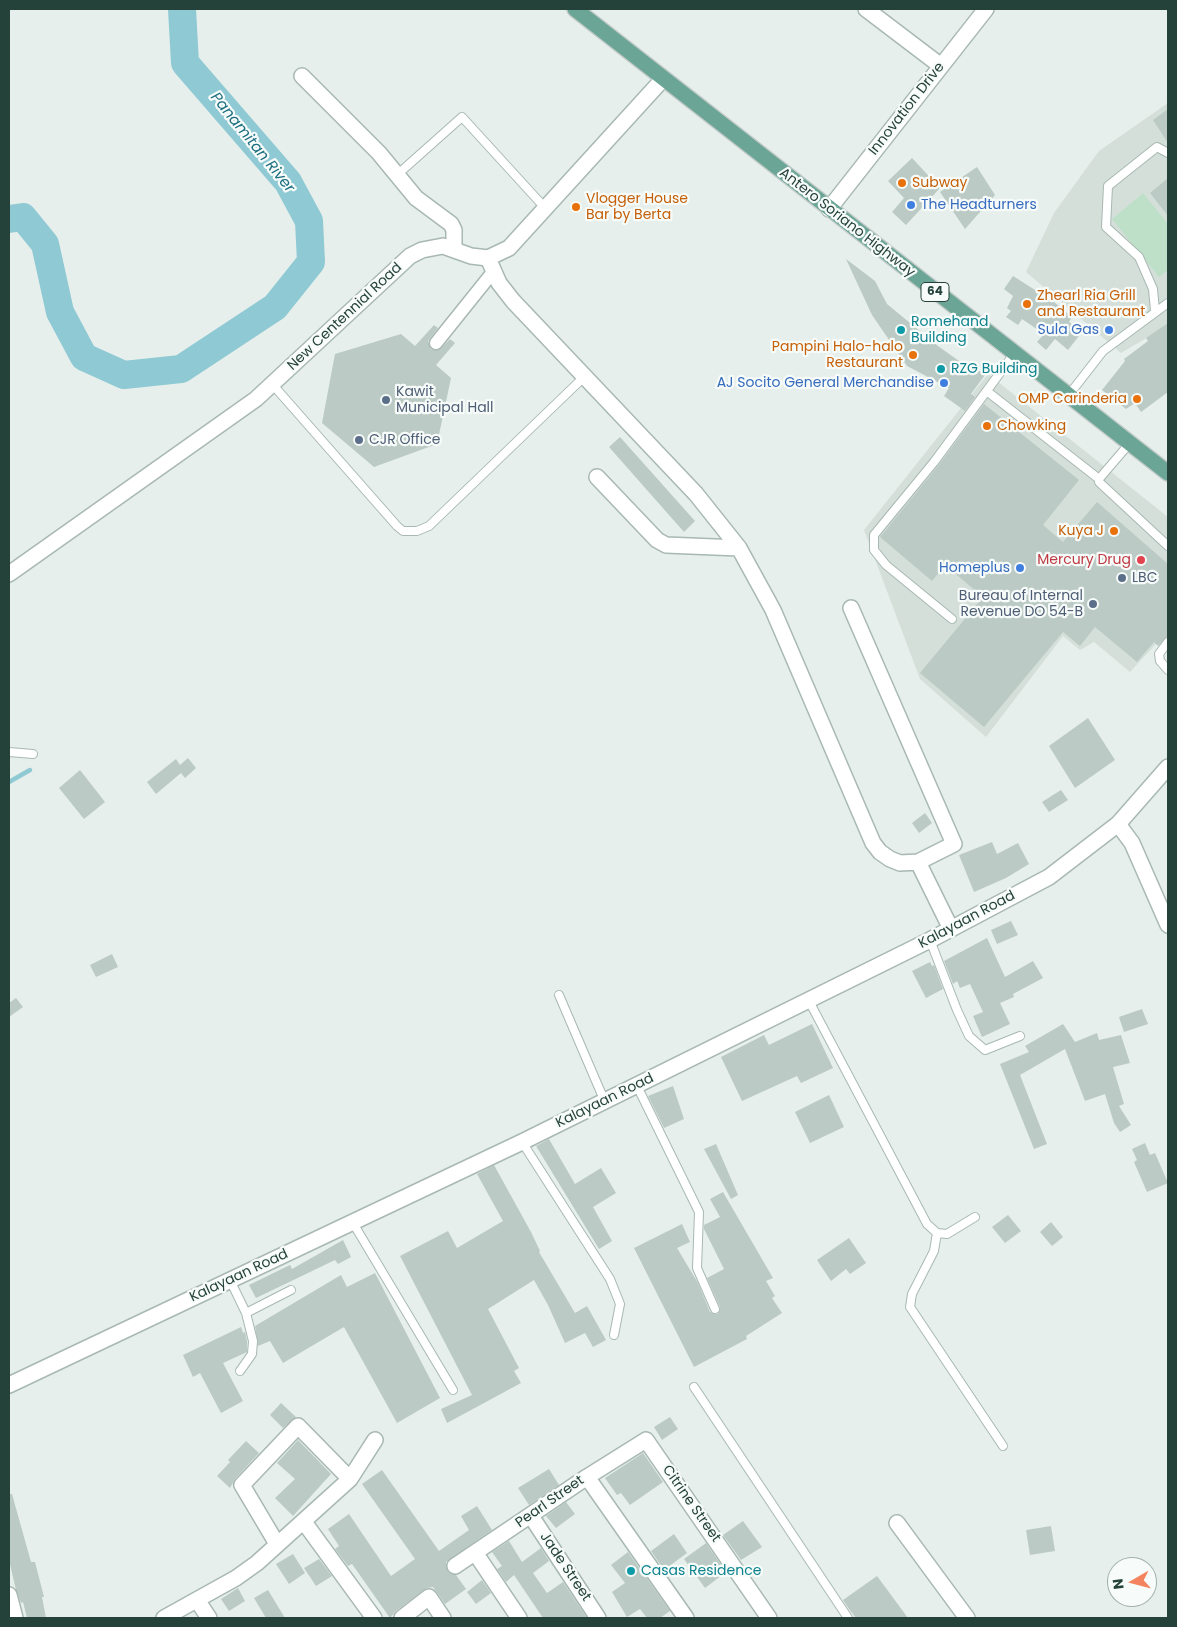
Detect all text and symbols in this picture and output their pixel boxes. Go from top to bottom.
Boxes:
street label: Innovation Drive [866,59,948,159]
water label: Panamitan River [206,89,298,197]
street label: Antero Soriano Highway [776,165,918,281]
place label: Subway [912,175,967,191]
marker: Subway [896,177,908,189]
place label: Vlogger House Bar by Berta [586,191,688,223]
place label: The Headturners [921,197,1037,213]
marker: The Headturners [905,199,917,211]
marker: Vlogger House Bar by Berta [570,201,582,213]
street label: New Centennial Road [284,260,406,374]
road number: 64 [921,282,949,302]
place label: Zhearl Ria Grill and Restaurant [1037,288,1145,321]
marker: Zhearl Ria Grill and Restaurant [1021,298,1033,310]
place label: Romehand Building [911,314,988,347]
place label: Sula Gas [1038,322,1099,338]
marker: Romehand Building [895,324,907,336]
marker: Sula Gas [1103,324,1115,336]
place label: Pampini Halo-halo Restaurant [772,339,903,372]
marker: Pampini Halo-halo Restaurant [907,349,919,361]
place label: RZG Building [951,361,1037,377]
marker: RZG Building [935,363,947,375]
place label: AJ Socito General Merchandise [717,375,934,391]
marker: AJ Socito General Merchandise [938,377,950,389]
place label: Kawit Municipal Hall [396,384,494,417]
place label: OMP Carinderia [1018,391,1127,407]
marker: OMP Carinderia [1131,393,1143,405]
marker: Kawit Municipal Hall [380,394,392,406]
place label: Chowking [997,418,1066,434]
marker: Chowking [981,420,993,432]
place label: CJR Office [369,432,440,448]
marker: CJR Office [353,434,365,446]
place label: Kuya J [1058,523,1104,539]
marker: Kuya J [1108,525,1120,537]
place label: Mercury Drug [1037,552,1131,568]
marker: Mercury Drug [1135,554,1147,566]
place label: Homeplus [939,560,1010,576]
marker: Homeplus [1014,562,1026,574]
place label: LBC [1132,570,1157,586]
marker: LBC [1116,572,1128,584]
place label: Bureau of Internal Revenue DO 54-B [959,588,1083,620]
marker: Bureau of Internal Revenue DO 54-B [1087,598,1099,610]
street label: Kalayaan Road [916,888,1018,952]
street label: Kalayaan Road [553,1070,657,1132]
street label: Kalayaan Road [187,1246,291,1306]
street label: Citrine Street [658,1462,724,1546]
street label: Pearl Street [513,1472,587,1532]
street label: Jade Street [536,1529,594,1605]
north arrow [1107,1557,1157,1607]
place label: Casas Residence [641,1563,761,1579]
marker: Casas Residence [625,1565,637,1577]
text: N [1108,1577,1129,1591]

